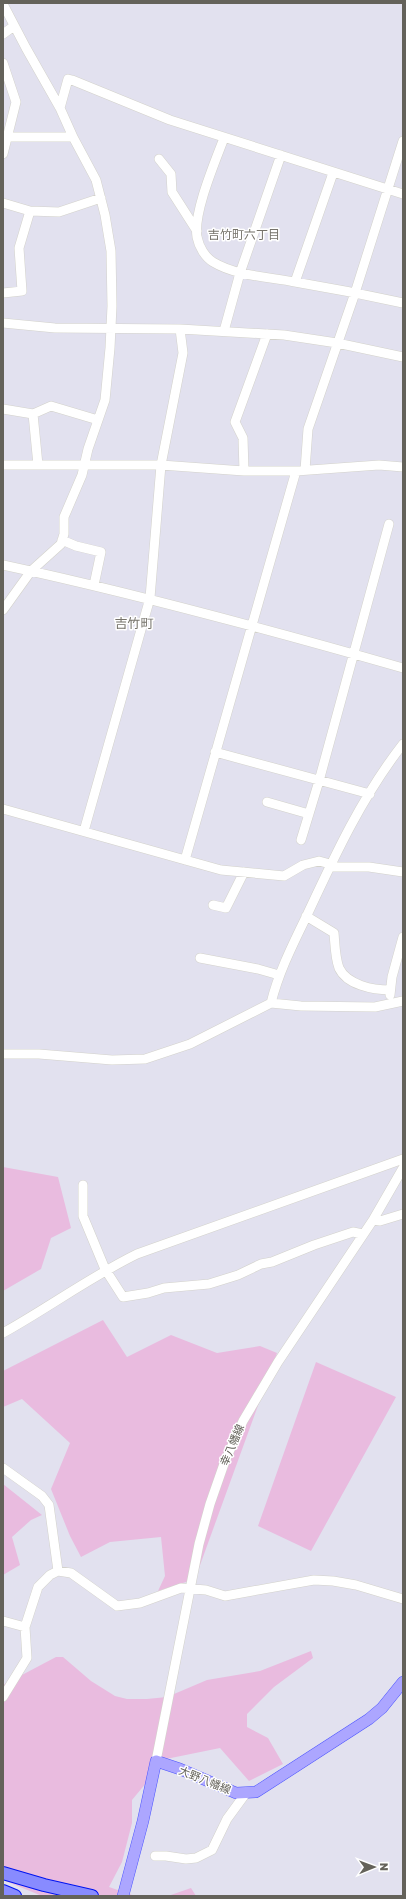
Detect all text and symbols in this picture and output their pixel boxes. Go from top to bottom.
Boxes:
district label: 吉竹町六丁目 [208,227,280,242]
district label: 吉竹町 [114,615,154,631]
street label: 幸八幡線 [217,1422,246,1468]
street label: 大野八幡線 [177,1763,233,1796]
north arrow [354,1847,394,1887]
text: N [378,1863,391,1871]

